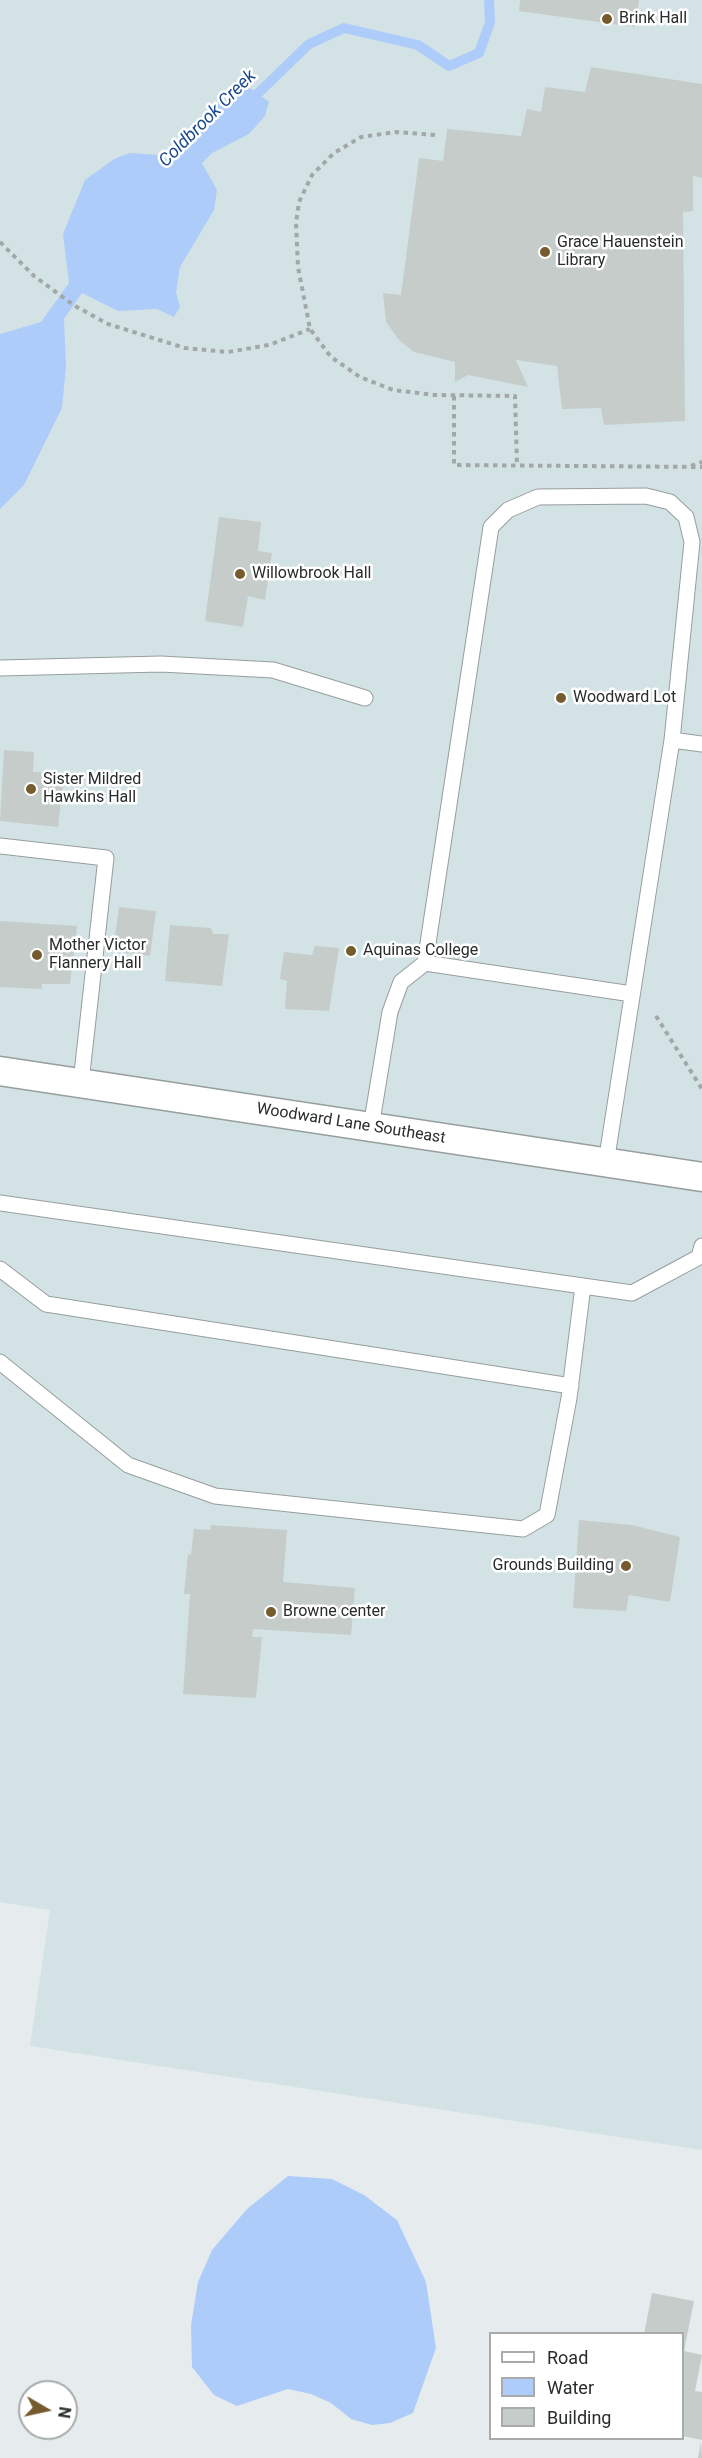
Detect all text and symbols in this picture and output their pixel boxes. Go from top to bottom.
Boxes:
place label: Brink Hall [619,9,687,29]
marker: Brink Hall [600,12,614,26]
water label: Coldbrook Creek [155,66,261,172]
place label: Grace Hauenstein Library [557,233,684,271]
marker: Grace Hauenstein Library [538,245,552,259]
place label: Willowbrook Hall [252,564,371,584]
marker: Willowbrook Hall [233,567,247,581]
place label: Woodward Lot [573,688,676,708]
marker: Woodward Lot [554,691,568,705]
place label: Sister Mildred Hawkins Hall [43,770,141,808]
marker: Sister Mildred Hawkins Hall [24,782,38,796]
place label: Mother Victor Flannery Hall [49,936,146,974]
place label: Aquinas College [363,941,478,961]
marker: Aquinas College [344,944,358,958]
marker: Mother Victor Flannery Hall [30,948,44,962]
street label: Woodward Lane Southeast [255,1100,447,1148]
place label: Grounds Building [492,1556,614,1576]
marker: Grounds Building [619,1559,633,1573]
place label: Browne center [283,1602,386,1622]
marker: Browne center [264,1605,278,1619]
legend [489,2332,684,2440]
text: Road [547,2347,588,2368]
text: Water [547,2377,594,2398]
north arrow [18,2380,78,2440]
text: N [54,2406,75,2420]
text: Building [547,2407,611,2428]

